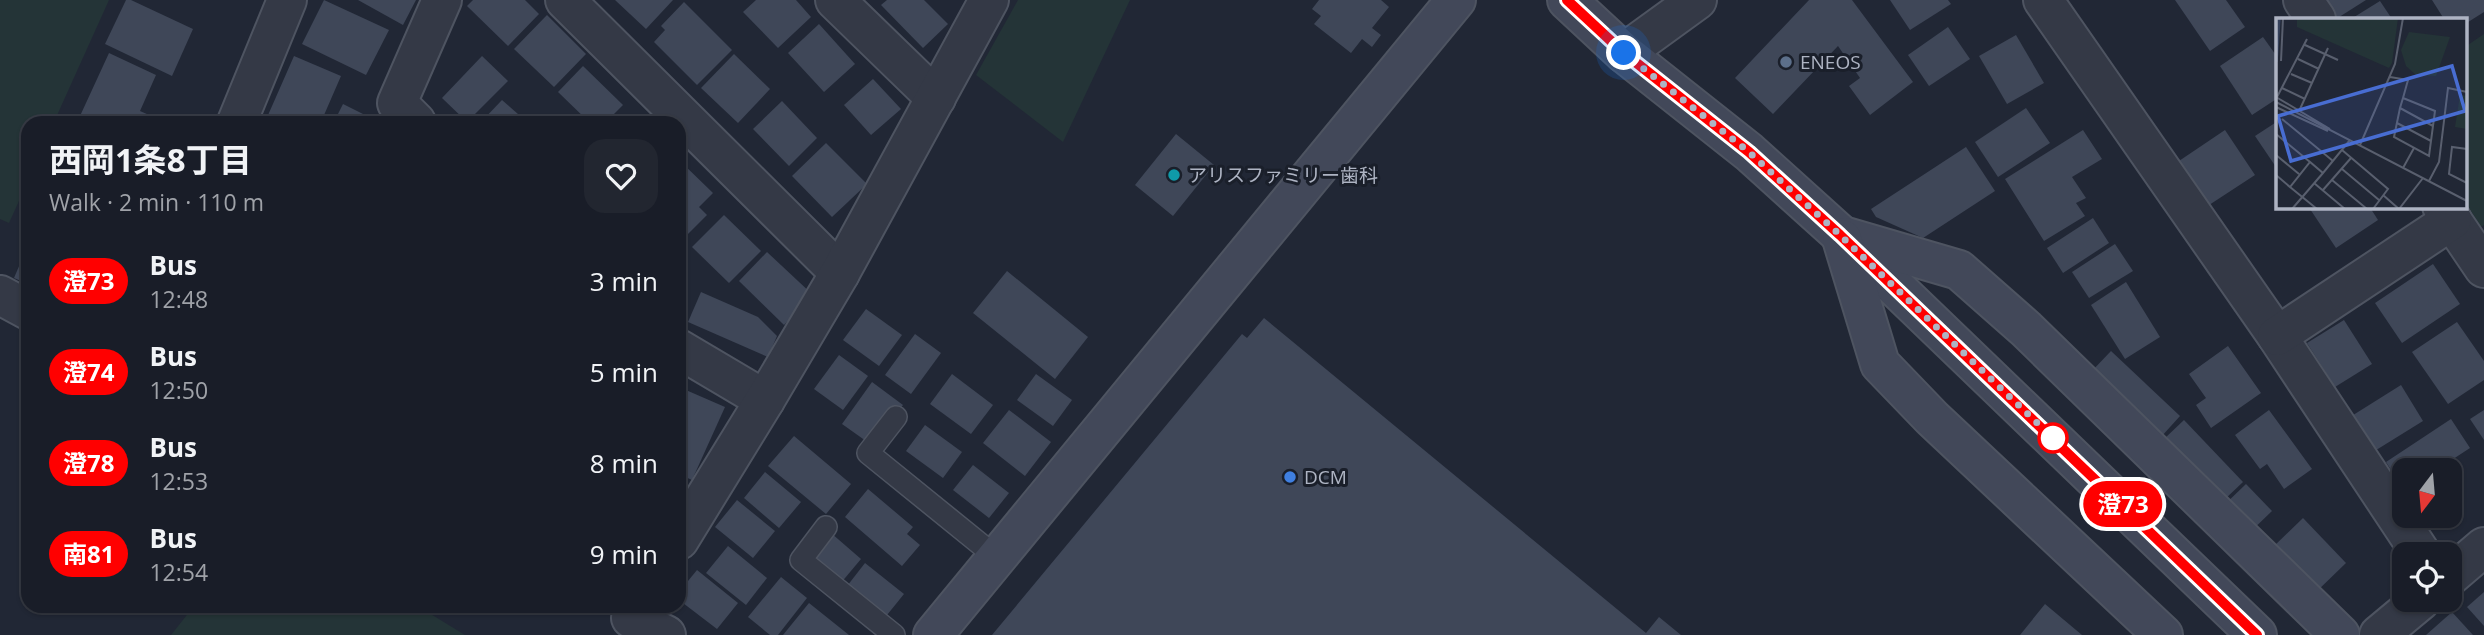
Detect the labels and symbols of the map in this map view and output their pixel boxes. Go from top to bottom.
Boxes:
inset map [2276,18,2466,208]
your location [1606,35,1641,70]
place label: ENEOS [1800,49,1861,75]
marker: ENEOS [1778,54,1794,70]
place label: アリスファミリー歯科 [1188,162,1378,188]
marker: アリスファミリー歯科 [1166,167,1182,183]
unlabelled marker [2038,423,2068,453]
north arrow [2392,458,2462,528]
place label: DCM [1304,464,1347,490]
marker: DCM [1282,469,1298,485]
line badge: 澄73 [2083,481,2163,527]

